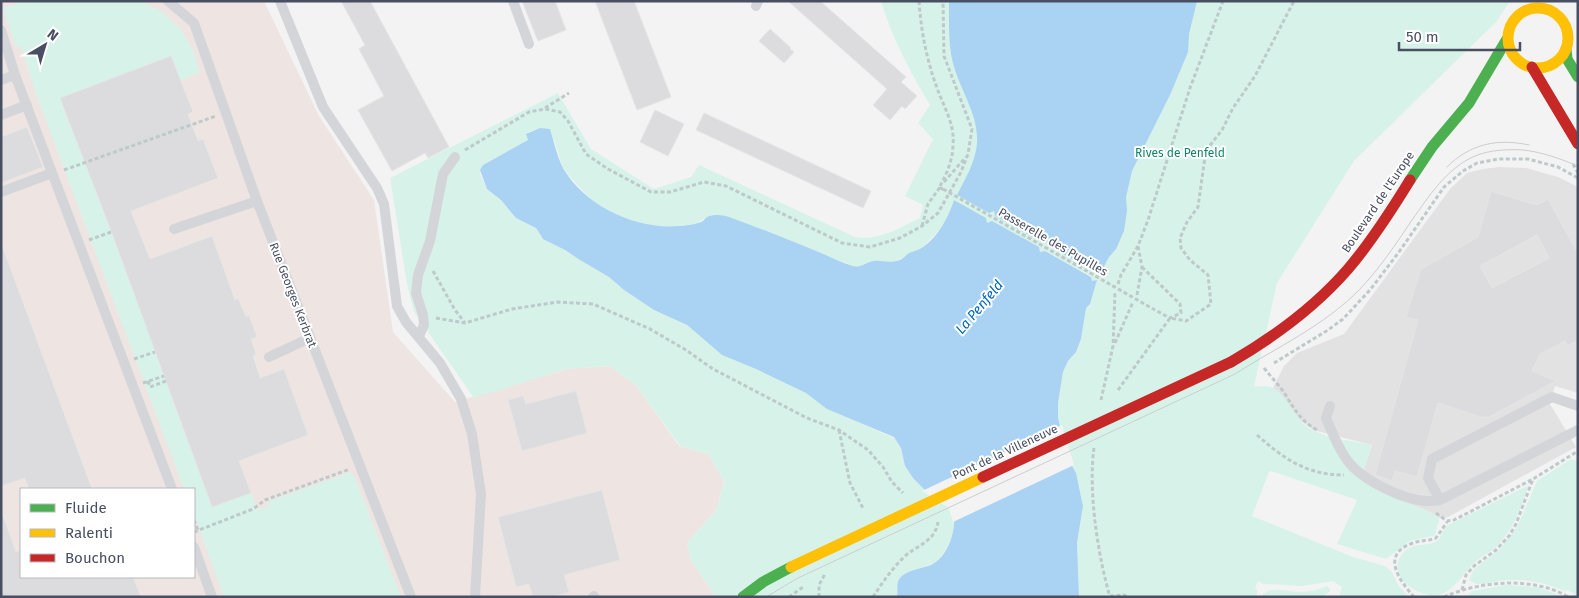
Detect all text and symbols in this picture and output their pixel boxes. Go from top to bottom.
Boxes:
north arrow [20,20,70,70]
scale bar [1399,20,1520,52]
text: N [44,26,62,45]
text: 50 m [1406,28,1439,46]
park label: Rives de Penfeld [1135,146,1225,160]
street label: Boulevard de l'Europe [1339,149,1417,255]
street label: Passerelle des Pupilles [996,205,1110,279]
street label: Rue Georges Kerbrat [267,241,320,350]
water label: La Penfeld [952,277,1007,338]
street label: Pont de la Villeneuve [950,421,1060,483]
legend [20,488,195,578]
text: Fluide [65,499,107,517]
text: Ralenti [65,524,113,542]
text: Bouchon [65,549,125,567]

